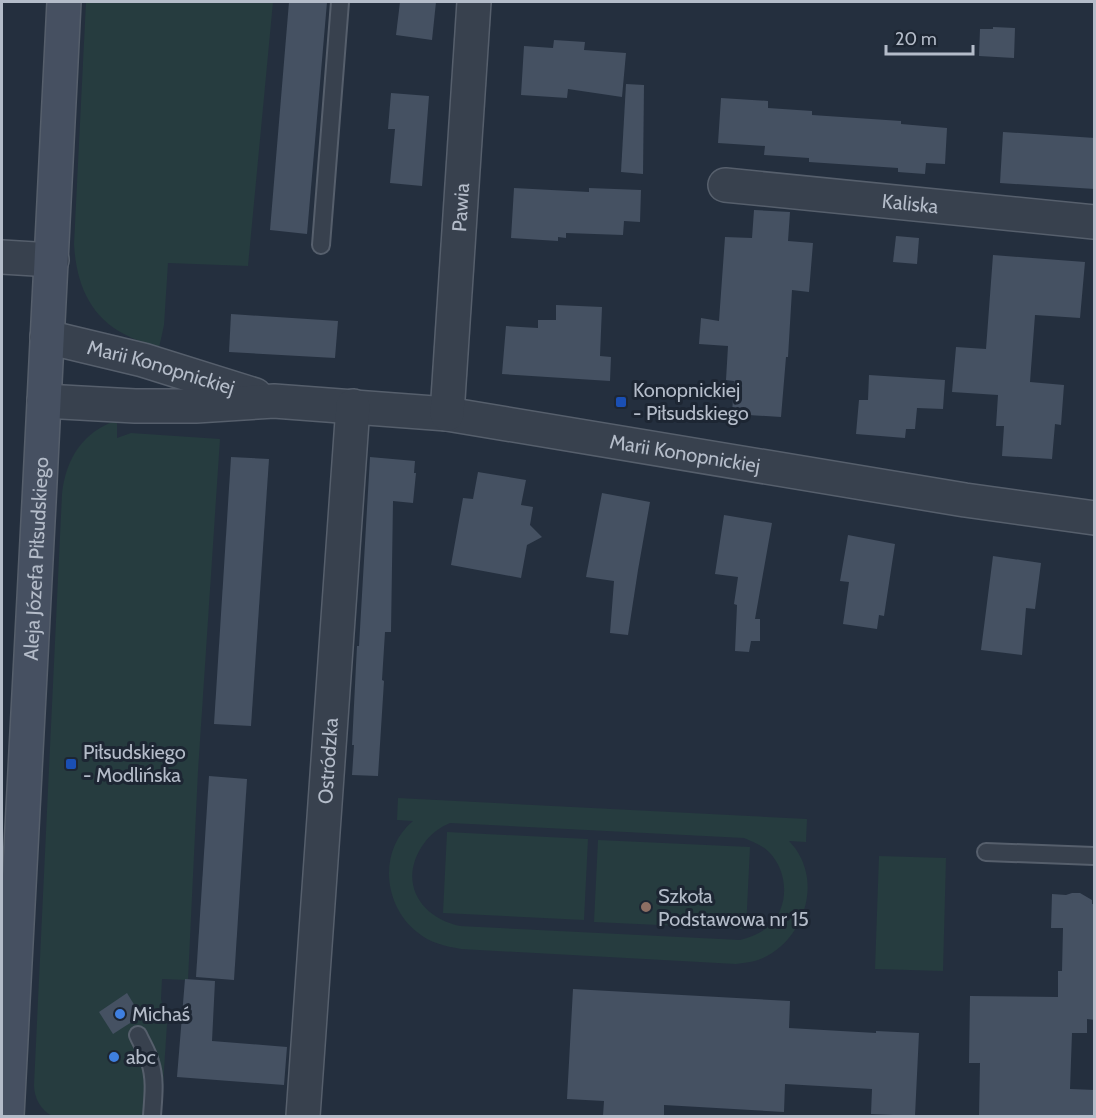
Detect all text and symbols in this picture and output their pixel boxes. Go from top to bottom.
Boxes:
scale bar [886,18,973,56]
text: 20 m [895,28,937,50]
street label: Pawia [447,182,474,233]
street label: Kaliska [881,189,940,218]
street label: Marii Konopnickiej [85,335,238,400]
place label: Konopnickiej - Piłsudskiego [633,378,749,425]
marker: Konopnickiej - Piłsudskiego [614,395,628,409]
street label: Marii Konopnickiej [608,429,762,478]
street label: Aleja Józefa Piłsudskiego [19,456,53,661]
street label: Ostródzka [313,717,343,805]
place label: Piłsudskiego - Modlińska [83,740,186,787]
marker: Piłsudskiego - Modlińska [64,757,78,771]
place label: Szkoła Podstawowa nr 15 [658,884,809,931]
marker: Szkoła Podstawowa nr 15 [639,900,653,914]
place label: Michaś [132,1002,190,1026]
marker: Michaś [113,1007,127,1021]
place label: abc [126,1045,156,1069]
marker: abc [107,1050,121,1064]

